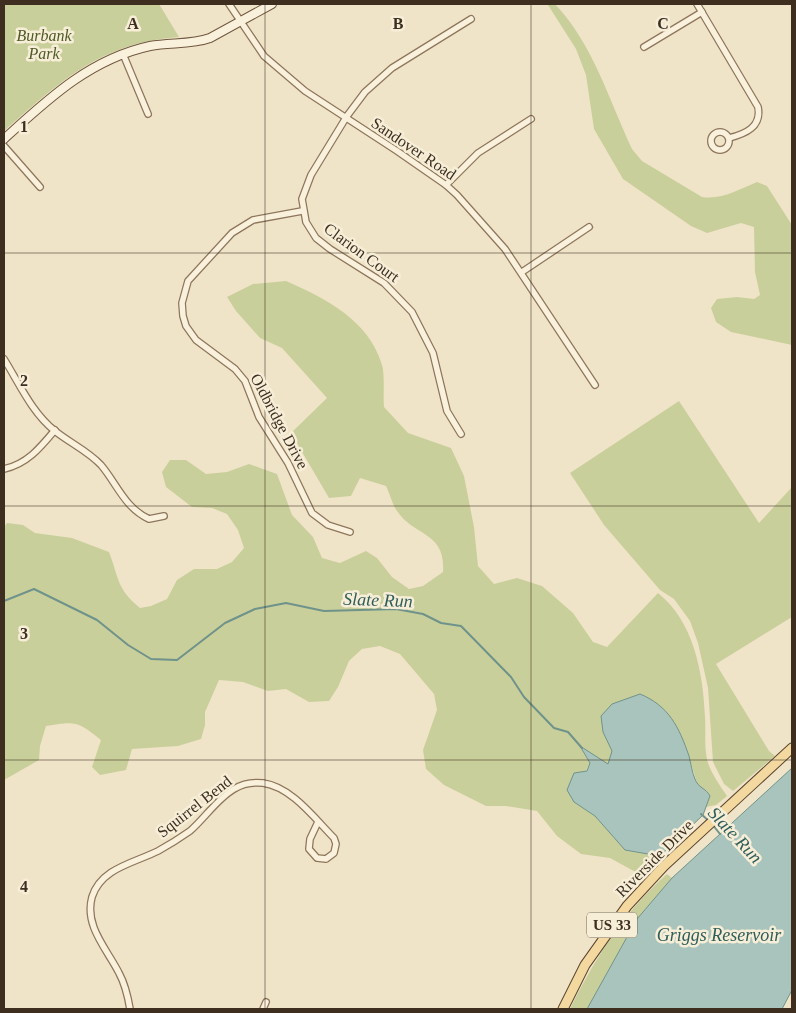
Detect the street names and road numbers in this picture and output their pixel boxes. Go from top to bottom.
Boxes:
street label: Sandover Road [368,114,459,183]
street label: Clarion Court [321,220,403,286]
street label: Oldbridge Drive [246,371,312,472]
street label: Squirrel Bend [154,772,235,841]
street label: Riverside Drive [612,816,696,900]
road number: US 33 [587,912,637,938]

